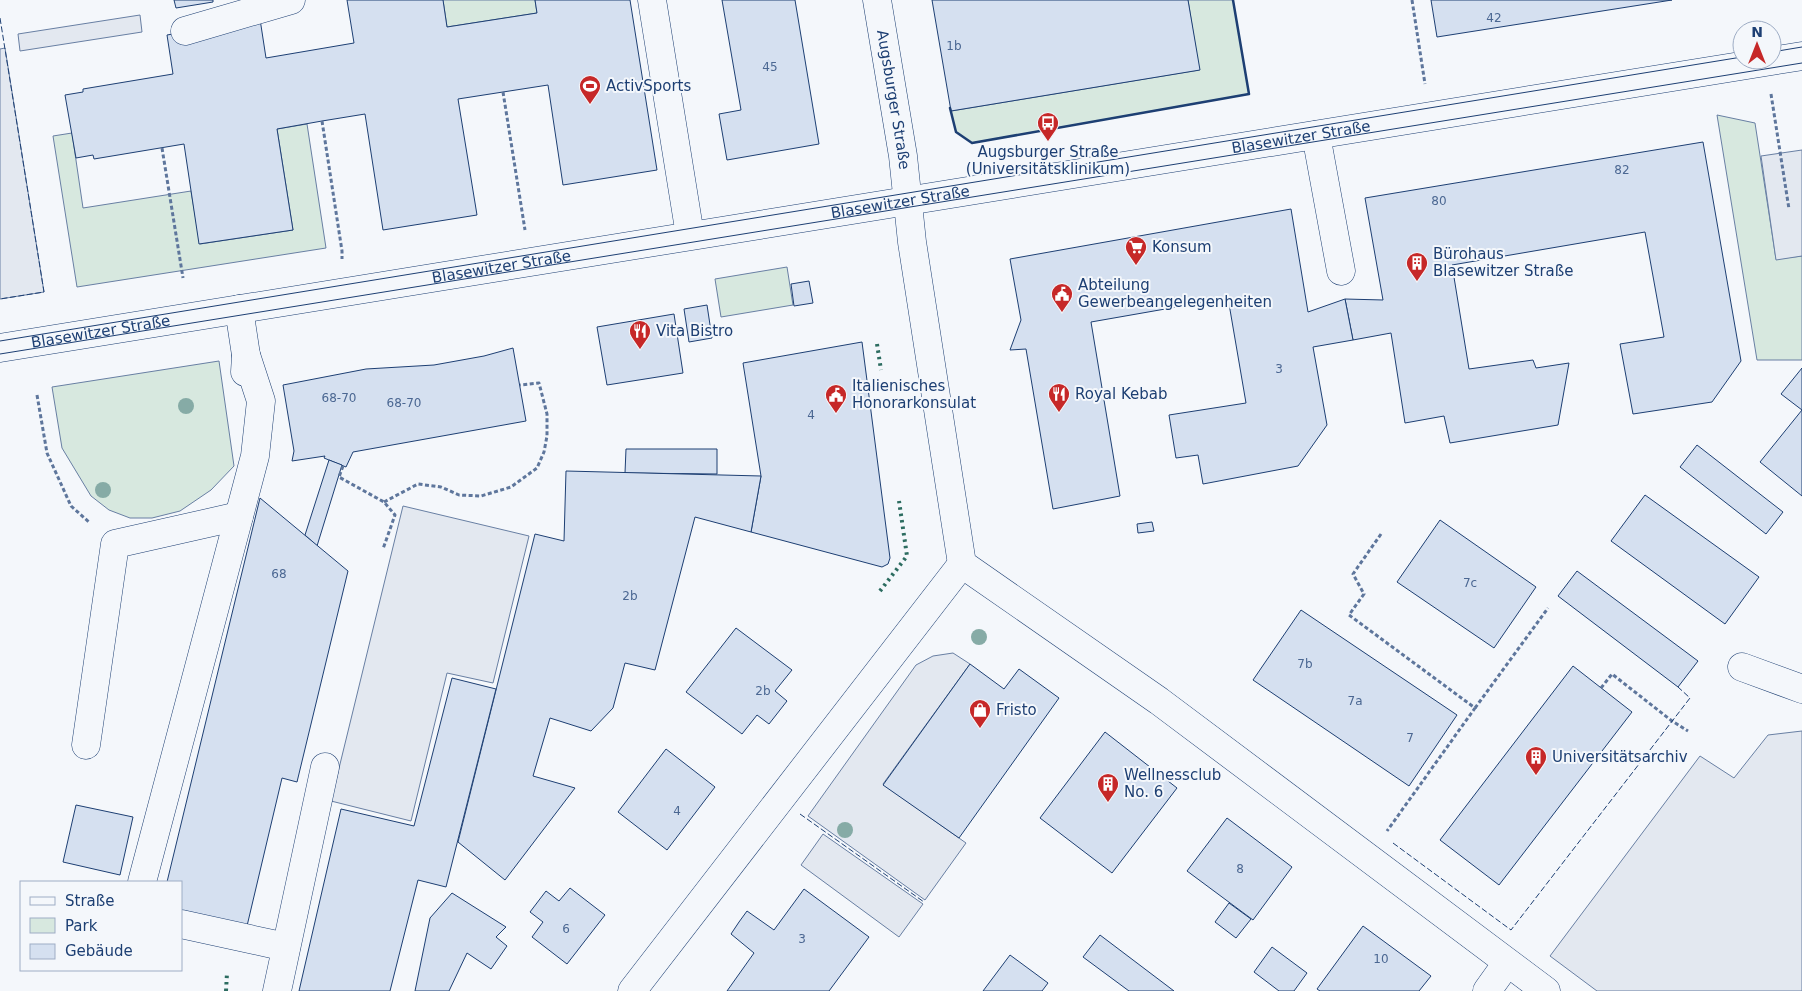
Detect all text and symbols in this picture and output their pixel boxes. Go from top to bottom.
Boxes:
house number: 42 [1486,11,1502,25]
north arrow [1732,20,1782,70]
text: N [1751,24,1763,40]
street label: Augsburger Straße [873,28,913,170]
house number: 1b [946,39,962,53]
house number: 45 [762,60,778,74]
sports icon: ActivSports [578,74,602,105]
place label: ActivSports [606,77,691,95]
bus stop icon: Augsburger Straße (Universitätsklinikum) [1036,111,1060,142]
street label: Blasewitzer Straße [1230,117,1372,157]
place label: Augsburger Straße (Universitätsklinikum) [966,143,1130,178]
house number: 82 [1614,163,1630,177]
street label: Blasewitzer Straße [829,182,971,222]
house number: 80 [1431,194,1447,208]
supermarket icon: Konsum [1124,235,1148,266]
place label: Konsum [1152,238,1212,256]
place label: Bürohaus Blasewitzer Straße [1433,245,1574,280]
street label: Blasewitzer Straße [431,247,572,287]
building icon: Bürohaus Blasewitzer Straße [1405,251,1429,282]
place label: Abteilung Gewerbeangelegenheiten [1078,276,1272,311]
public building icon: Abteilung Gewerbeangelegenheiten [1050,282,1074,313]
street label: Blasewitzer Straße [30,312,172,352]
restaurant icon: Vita Bistro [628,319,652,350]
place label: Vita Bistro [656,322,733,340]
house number: 3 [1275,362,1283,376]
place label: Italienisches Honorarkonsulat [852,377,976,412]
restaurant icon: Royal Kebab [1047,382,1071,413]
public building icon: Italienisches Honorarkonsulat [824,383,848,414]
place label: Royal Kebab [1075,385,1167,403]
house number: 68-70 [322,391,356,405]
house number: 68-70 [387,396,421,410]
house number: 4 [807,408,815,422]
house number: 68 [271,567,287,581]
house number: 7c [1463,576,1477,590]
house number: 2b [622,589,638,603]
house number: 7b [1297,657,1313,671]
house number: 2b [755,684,771,698]
house number: 7a [1348,694,1363,708]
shop icon: Fristo [968,698,992,729]
place label: Fristo [996,701,1037,719]
house number: 7 [1406,731,1414,745]
building icon: Universitätsarchiv [1524,745,1548,776]
place label: Universitätsarchiv [1552,748,1688,766]
place label: Wellnessclub No. 6 [1124,766,1221,801]
building icon: Wellnessclub No. 6 [1096,772,1120,803]
house number: 4 [673,804,681,818]
house number: 8 [1236,862,1244,876]
legend [20,881,182,971]
text: Straße [65,892,114,910]
text: Park [65,917,98,935]
house number: 6 [562,922,570,936]
house number: 3 [798,932,806,946]
text: Gebäude [65,942,133,960]
house number: 10 [1373,952,1389,966]

